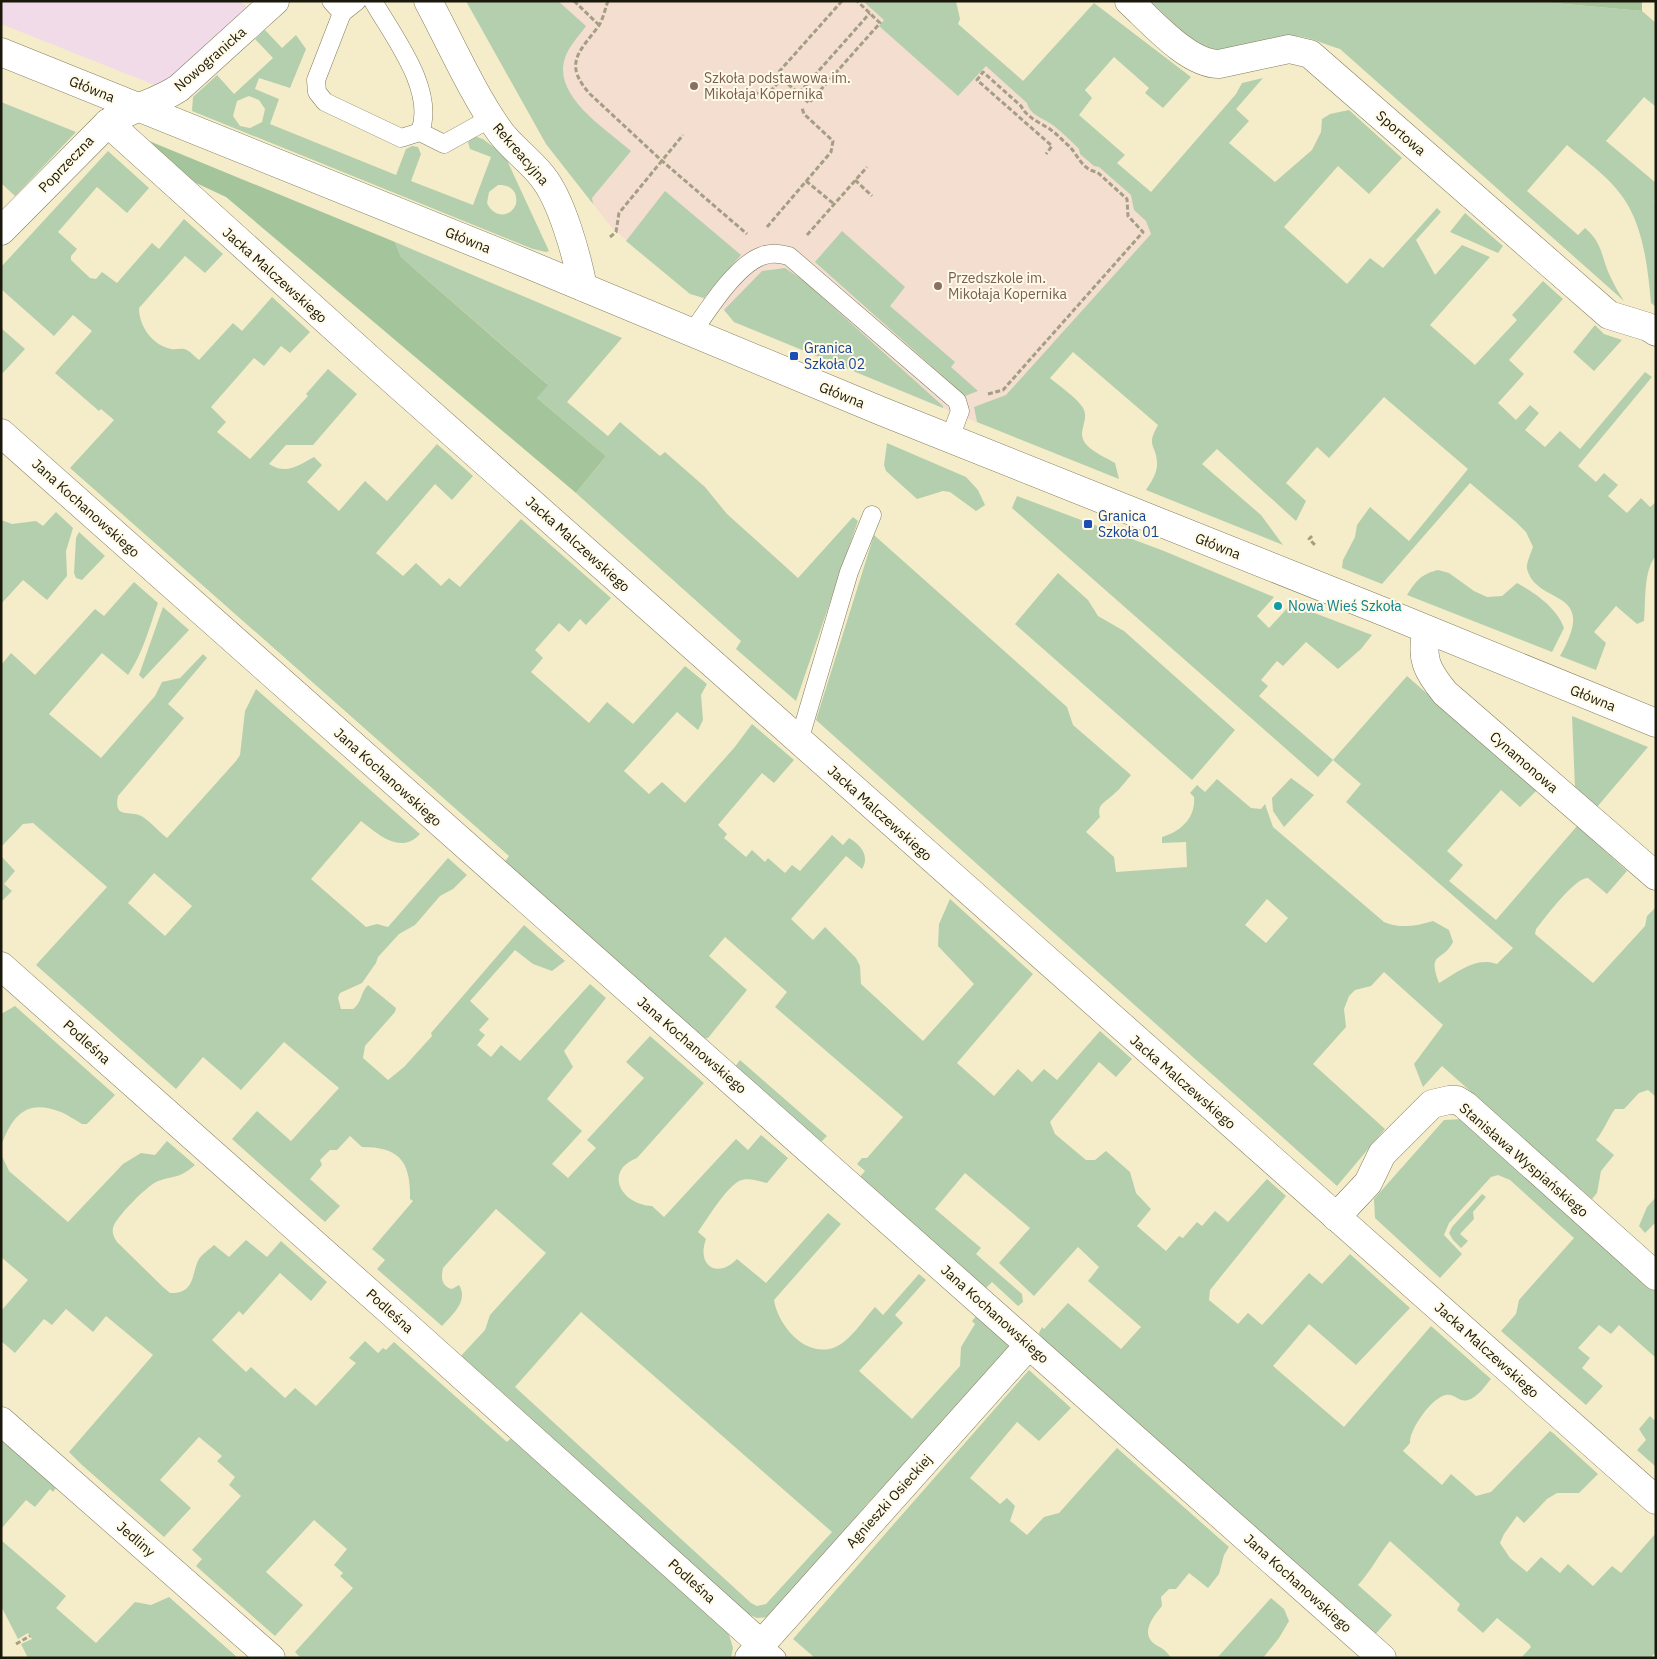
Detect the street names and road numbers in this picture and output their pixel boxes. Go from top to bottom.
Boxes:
street label: Nowogranicka [170,23,250,95]
street label: Główna [67,72,118,106]
street label: Sportowa [1372,107,1430,160]
street label: Rekreacyjna [489,119,553,189]
street label: Poprzeczna [34,131,98,196]
street label: Jacka Malczewskiego [219,223,331,327]
street label: Główna [443,223,494,257]
street label: Główna [817,378,868,412]
street label: Jana Kochanowskiego [28,455,144,561]
street label: Jacka Malczewskiego [522,492,634,596]
street label: Główna [1193,529,1244,563]
street label: Główna [1568,681,1619,715]
street label: Jana Kochanowskiego [330,724,446,830]
street label: Cynamonowa [1486,727,1562,797]
street label: Jacka Malczewskiego [824,761,936,865]
street label: Jana Kochanowskiego [634,993,751,1098]
street label: Podleśna [59,1016,115,1068]
street label: Jacka Malczewskiego [1126,1031,1240,1133]
street label: Stanisława Wyspiańskiego [1456,1099,1592,1221]
street label: Jana Kochanowskiego [937,1261,1053,1367]
street label: Podleśna [362,1285,418,1337]
street label: Jacka Malczewskiego [1431,1298,1543,1402]
street label: Agnieszki Osieckiej [842,1450,936,1552]
street label: Jedliny [113,1517,159,1561]
street label: Jana Kochanowskiego [1240,1530,1356,1636]
street label: Podleśna [664,1555,720,1607]

